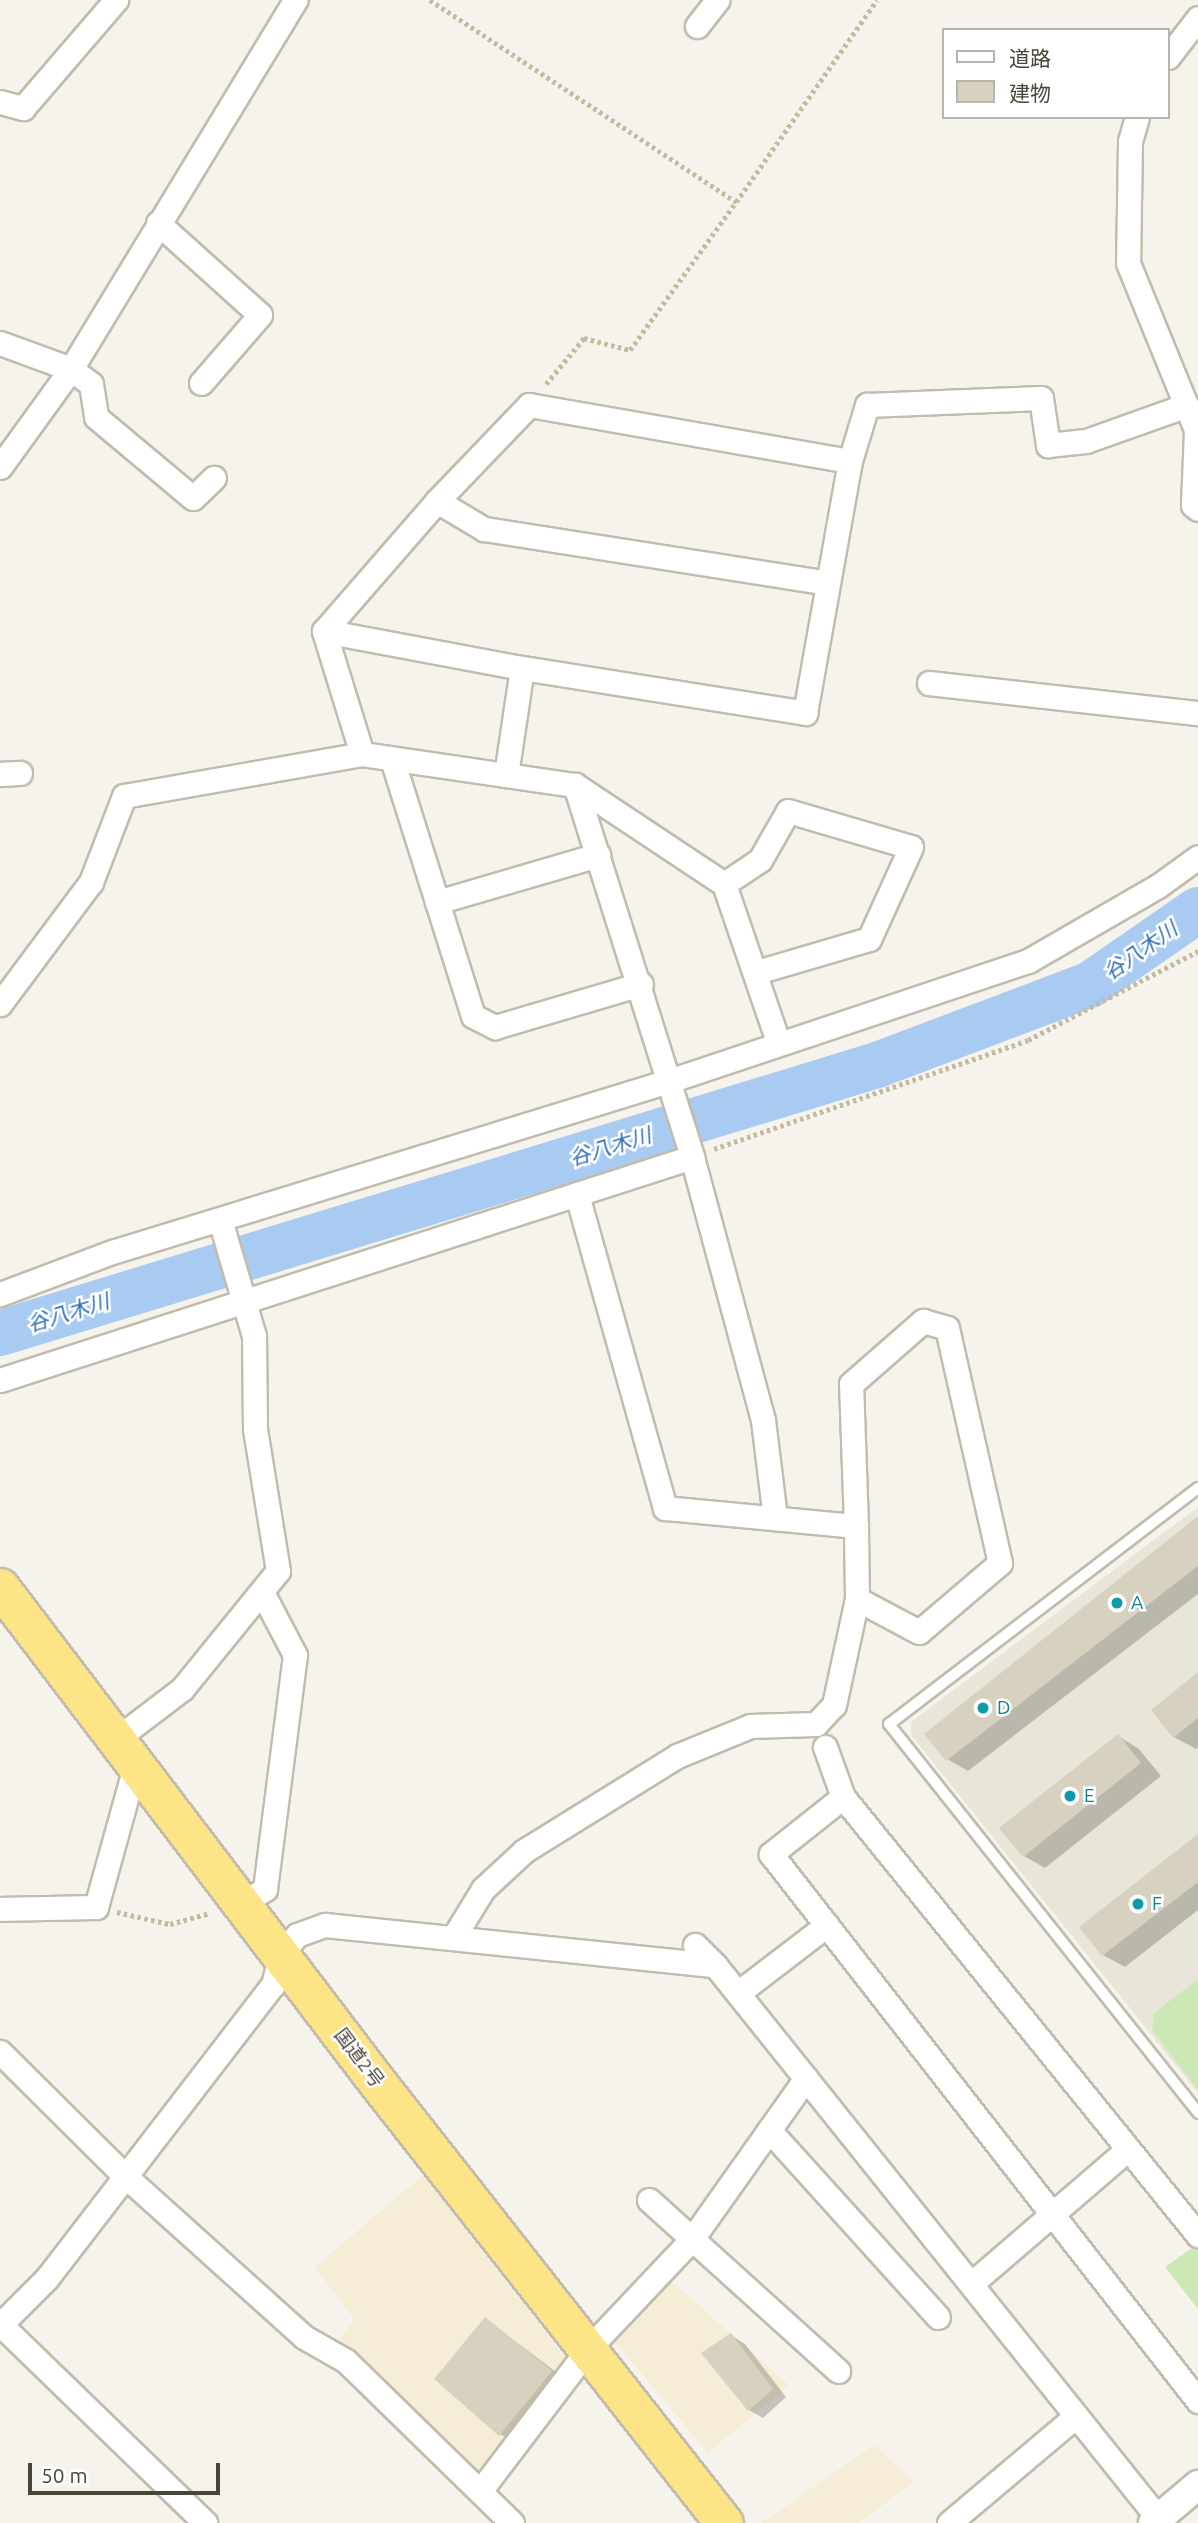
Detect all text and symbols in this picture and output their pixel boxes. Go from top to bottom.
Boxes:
legend [942,28,1170,119]
text: 道路 [1009,46,1051,70]
text: 建物 [1009,81,1051,105]
water label: 谷八木川 [1098,916,1182,984]
water label: 谷八木川 [566,1122,654,1170]
water label: 谷八木川 [24,1288,112,1336]
place label: A [1131,1592,1143,1614]
marker: A [1109,1595,1125,1611]
place label: D [997,1697,1010,1719]
marker: D [975,1700,991,1716]
place label: E [1084,1785,1095,1807]
marker: E [1062,1788,1078,1804]
place label: F [1152,1893,1162,1915]
marker: F [1130,1896,1146,1912]
street label: 国道2号 [330,2024,388,2092]
scale bar [32,2450,224,2494]
text: 50 m [41,2463,88,2487]

